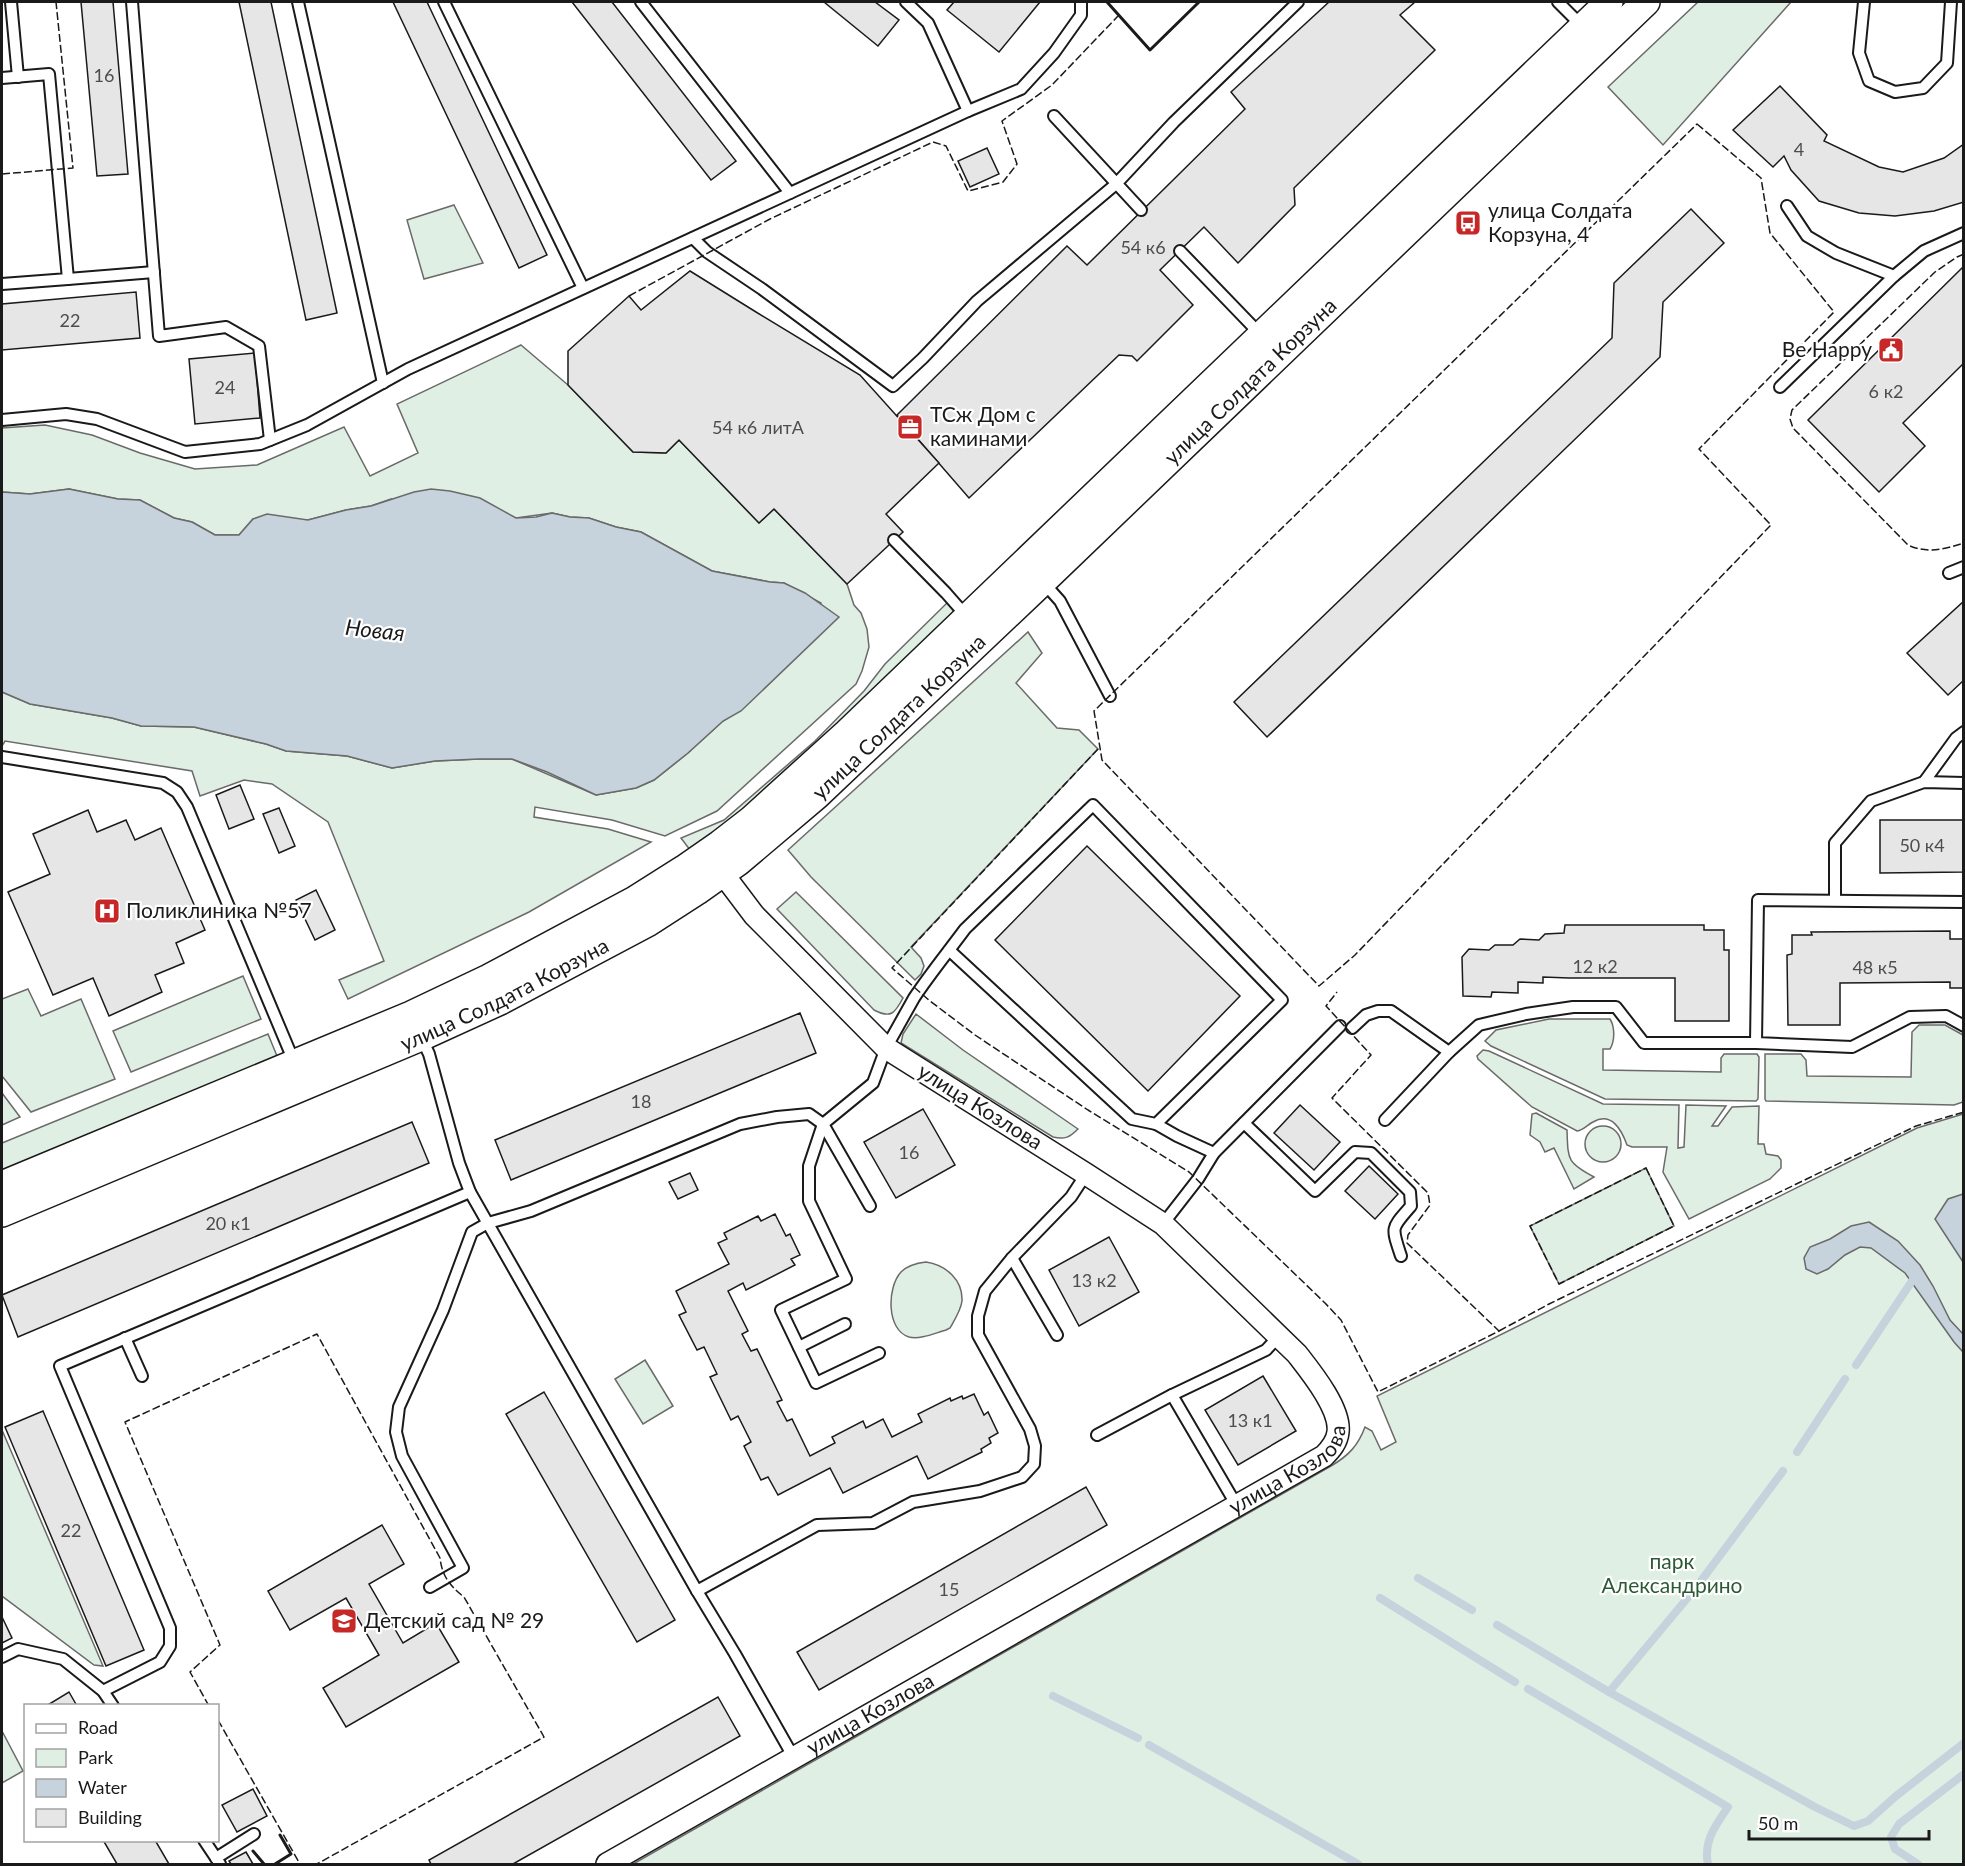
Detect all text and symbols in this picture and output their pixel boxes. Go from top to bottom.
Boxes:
house number: 16 [94,64,114,86]
house number: 4 [1794,138,1804,160]
place label: улица Солдата Корзуна, 4 [1488,197,1633,246]
bus stop icon: улица Солдата Корзуна, 4 [1453,208,1483,238]
house number: 54 к6 [1120,236,1166,258]
street label: улица Солдата Корзуна [1158,292,1341,469]
house number: 22 [60,309,80,331]
public building icon: Be Happy [1876,335,1906,365]
place label: Be Happy [1782,336,1872,361]
house number: 24 [215,376,235,398]
house number: 6 к2 [1869,380,1903,402]
place label: ТСж Дом с каминами [930,401,1036,450]
office icon: ТСж Дом с каминами [895,412,925,442]
house number: 54 к6 литА [712,416,805,438]
water label: Новая [344,613,406,646]
street label: улица Солдата Корзуна [806,628,990,804]
house number: 50 к4 [1899,834,1945,856]
hospital icon: Поликлиника №57 [92,896,122,926]
place label: Поликлиника №57 [126,897,312,922]
street label: улица Солдата Корзуна [396,932,612,1055]
house number: 12 к2 [1572,955,1618,977]
house number: 48 к5 [1852,956,1898,978]
street label: улица Козлова [914,1057,1048,1154]
house number: 18 [631,1090,651,1112]
house number: 16 [899,1141,919,1163]
house number: 20 к1 [205,1212,251,1234]
house number: 13 к2 [1071,1269,1117,1291]
house number: 13 к1 [1227,1409,1273,1431]
street label: улица Козлова [1224,1424,1349,1519]
house number: 22 [61,1519,81,1541]
park label: парк Александрино [1601,1548,1743,1597]
house number: 15 [939,1578,959,1600]
school or university icon: Детский сад № 29 [329,1606,359,1636]
place label: Детский сад № 29 [364,1607,544,1632]
street label: улица Козлова [802,1667,938,1759]
legend [24,1704,219,1842]
text: Road [78,1716,118,1738]
text: Park [78,1746,114,1768]
text: Water [78,1776,127,1798]
scale bar [1749,1803,1929,1841]
text: Building [78,1806,142,1828]
text: 50 m [1758,1812,1798,1834]

